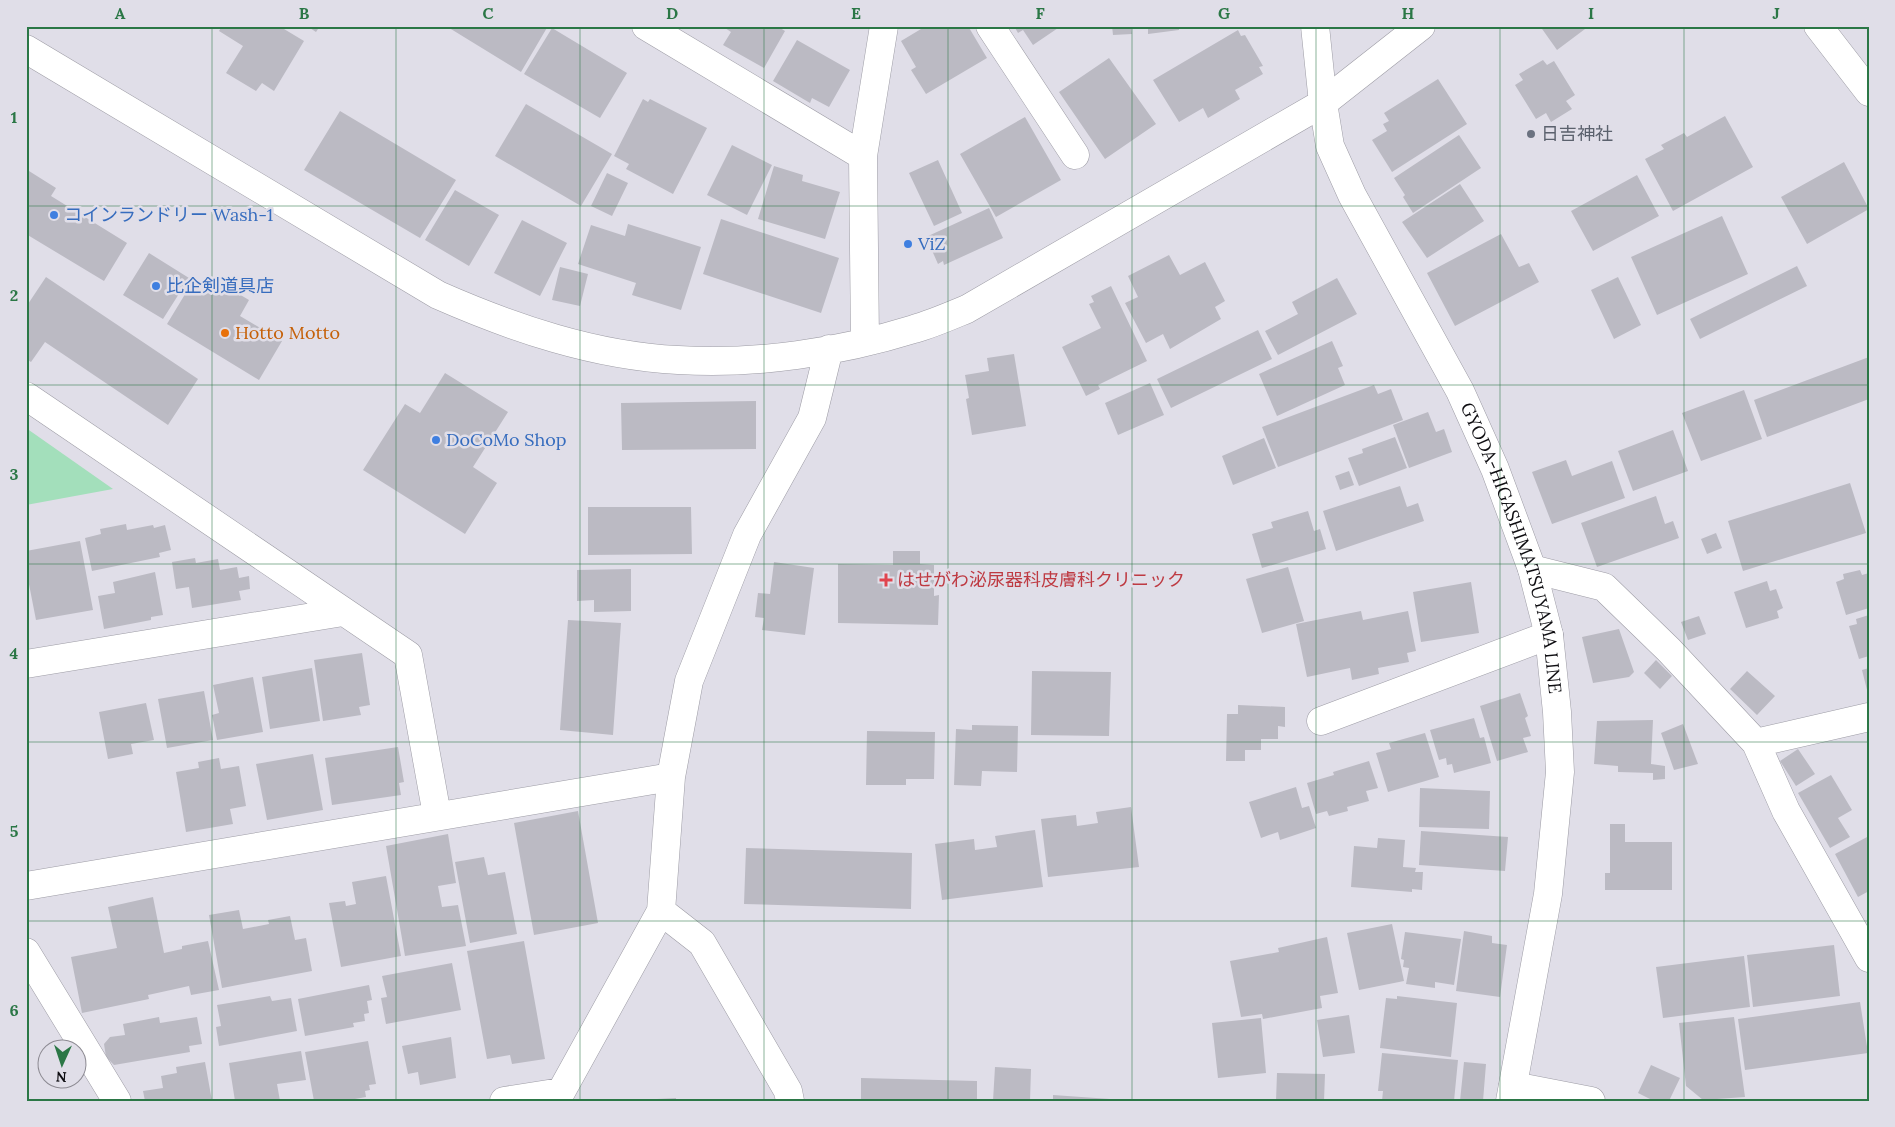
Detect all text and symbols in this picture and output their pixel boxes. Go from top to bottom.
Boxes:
text: A [115,3,126,23]
text: B [299,3,310,23]
text: C [482,3,494,23]
text: D [666,3,678,23]
text: E [851,3,861,23]
text: F [1035,3,1045,23]
text: G [1218,3,1230,23]
text: H [1402,3,1415,23]
text: I [1588,3,1594,23]
text: J [1772,3,1780,23]
text: 1 [11,107,17,127]
place label: 日吉神社 [1541,122,1613,145]
marker: 日吉神社 [1525,128,1537,140]
place label: コインランドリー Wash-1 [64,203,273,226]
marker: コインランドリー Wash-1 [48,209,60,221]
place label: ViZ [917,232,946,255]
marker: ViZ [902,238,914,250]
place label: 比企剣道具店 [166,274,274,297]
marker: 比企剣道具店 [150,280,162,292]
text: 2 [10,285,18,305]
place label: Hotto Motto [235,321,340,344]
marker: Hotto Motto [219,327,231,339]
street label: GYODA-HIGASHIMATSUYAMA LINE [1456,399,1567,695]
place label: DoCoMo Shop [446,428,567,451]
marker: DoCoMo Shop [430,434,442,446]
text: 3 [10,464,19,484]
place label: はせがわ泌尿器科皮膚科クリニック [897,568,1185,591]
marker: はせがわ泌尿器科皮膚科クリニック [879,573,893,587]
text: 4 [10,643,19,663]
text: 5 [10,821,19,841]
text: 6 [9,1000,19,1020]
north arrow [38,1040,88,1090]
text: N [55,1068,67,1086]

